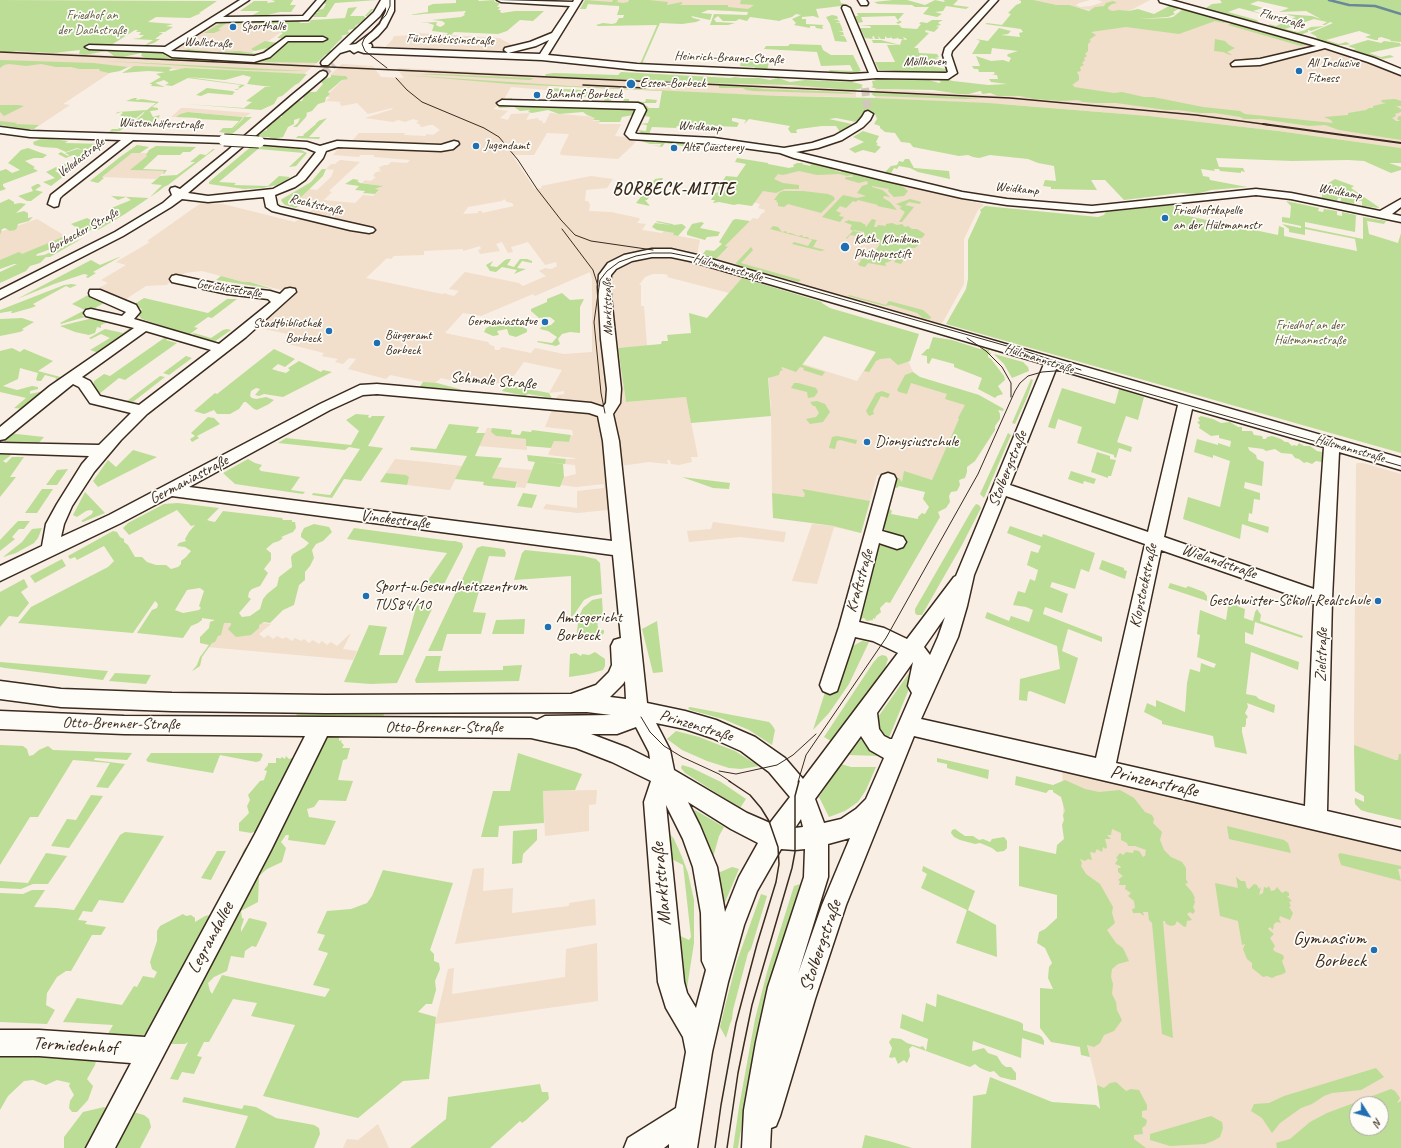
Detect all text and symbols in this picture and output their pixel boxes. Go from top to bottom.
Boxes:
street label: Flurstraße [1258,5,1306,33]
park label: Friedhof an der Dachstraße [58,8,126,39]
place label: Sporthalle [241,19,286,35]
marker: Sporthalle [228,22,238,32]
street label: Fürstäbtissinstraße [406,31,494,49]
street label: Wallstraße [184,34,232,52]
street label: Heinrich-Brauns-Straße [674,48,784,68]
street label: Möllhoven [903,54,947,70]
place label: All Inclusive Fitness [1307,56,1359,87]
marker: All Inclusive Fitness [1294,66,1304,76]
place label: Essen-Borbeck [640,76,706,92]
marker: Essen-Borbeck [625,78,637,90]
place label: Bahnhof Borbeck [545,87,622,103]
marker: Bahnhof Borbeck [532,90,542,100]
street label: Wüstenhöferstraße [119,115,203,133]
street label: Weidkamp [678,118,722,136]
street label: Veledastraße [54,135,108,181]
place label: Jugendamt [484,138,529,154]
place label: Alte Cuesterey [682,140,744,156]
marker: Jugendamt [471,141,481,151]
marker: Alte Cuesterey [669,143,679,153]
street label: Weidkamp [995,179,1039,199]
district label: BORBECK-MITTE [613,180,735,200]
street label: Weidkamp [1317,180,1363,204]
street label: Rechtstraße [288,191,344,219]
place label: Friedhofskapelle an der Hülsmannstr [1173,203,1262,234]
street label: Borbecker Straße [45,205,121,257]
marker: Friedhofskapelle an der Hülsmannstr [1160,213,1170,223]
place label: Kath. Klinikum Philippusstift [854,232,918,263]
marker: Kath. Klinikum Philippusstift [839,241,851,253]
street label: Hülsmannstraße [692,251,764,285]
street label: Gerichtsstraße [196,276,262,302]
street label: Marktstraße [600,278,616,336]
place label: Germaniastatue [467,314,537,330]
place label: Stadtbibliothek Borbeck [253,316,321,347]
marker: Germaniastatue [540,317,550,327]
park label: Friedhof an der Hülsmannstraße [1274,318,1346,349]
marker: Stadtbibliothek Borbeck [324,326,334,336]
place label: Bürgeramt Borbeck [385,328,432,359]
marker: Bürgeramt Borbeck [372,338,382,348]
street label: Hülsmannstraße [1003,341,1075,377]
street label: Schmale Straße [449,368,537,394]
street label: Stolbergstraße [984,428,1032,510]
place label: Dionysiusschule [875,432,958,452]
street label: Hülsmannstraße [1314,432,1386,466]
marker: Dionysiusschule [862,437,872,447]
street label: Germaniastraße [146,451,232,509]
street label: Vinckestraße [359,506,431,534]
street label: Wielandstraße [1179,540,1259,584]
street label: Klopstockstraße [1126,542,1162,630]
street label: Kraftstraße [842,547,878,615]
place label: Sport-u.Gesundheitszentrum TUS84/10 [374,577,527,615]
marker: Sport-u.Gesundheitszentrum TUS84/10 [361,591,371,601]
place label: Geschwister-Scholl-Realschule [1208,591,1370,611]
marker: Geschwister-Scholl-Realschule [1373,596,1383,606]
place label: Amtsgericht Borbeck [556,608,622,646]
marker: Amtsgericht Borbeck [543,622,553,632]
street label: Zielstraße [1311,628,1333,682]
street label: Prinzenstraße [657,706,735,746]
street label: Otto-Brenner-Straße [62,713,180,735]
street label: Otto-Brenner-Straße [385,718,503,738]
street label: Prinzenstraße [1108,761,1200,803]
street label: Marktstraße [647,841,677,927]
street label: Stolbergstraße [795,897,847,995]
street label: Legrandallee [183,898,239,978]
place label: Gymnasium Borbeck [1293,928,1366,972]
marker: Gymnasium Borbeck [1369,945,1379,955]
street label: Termiedenhof [32,1032,118,1060]
north arrow [1349,1096,1389,1136]
text: N [1370,1116,1386,1129]

